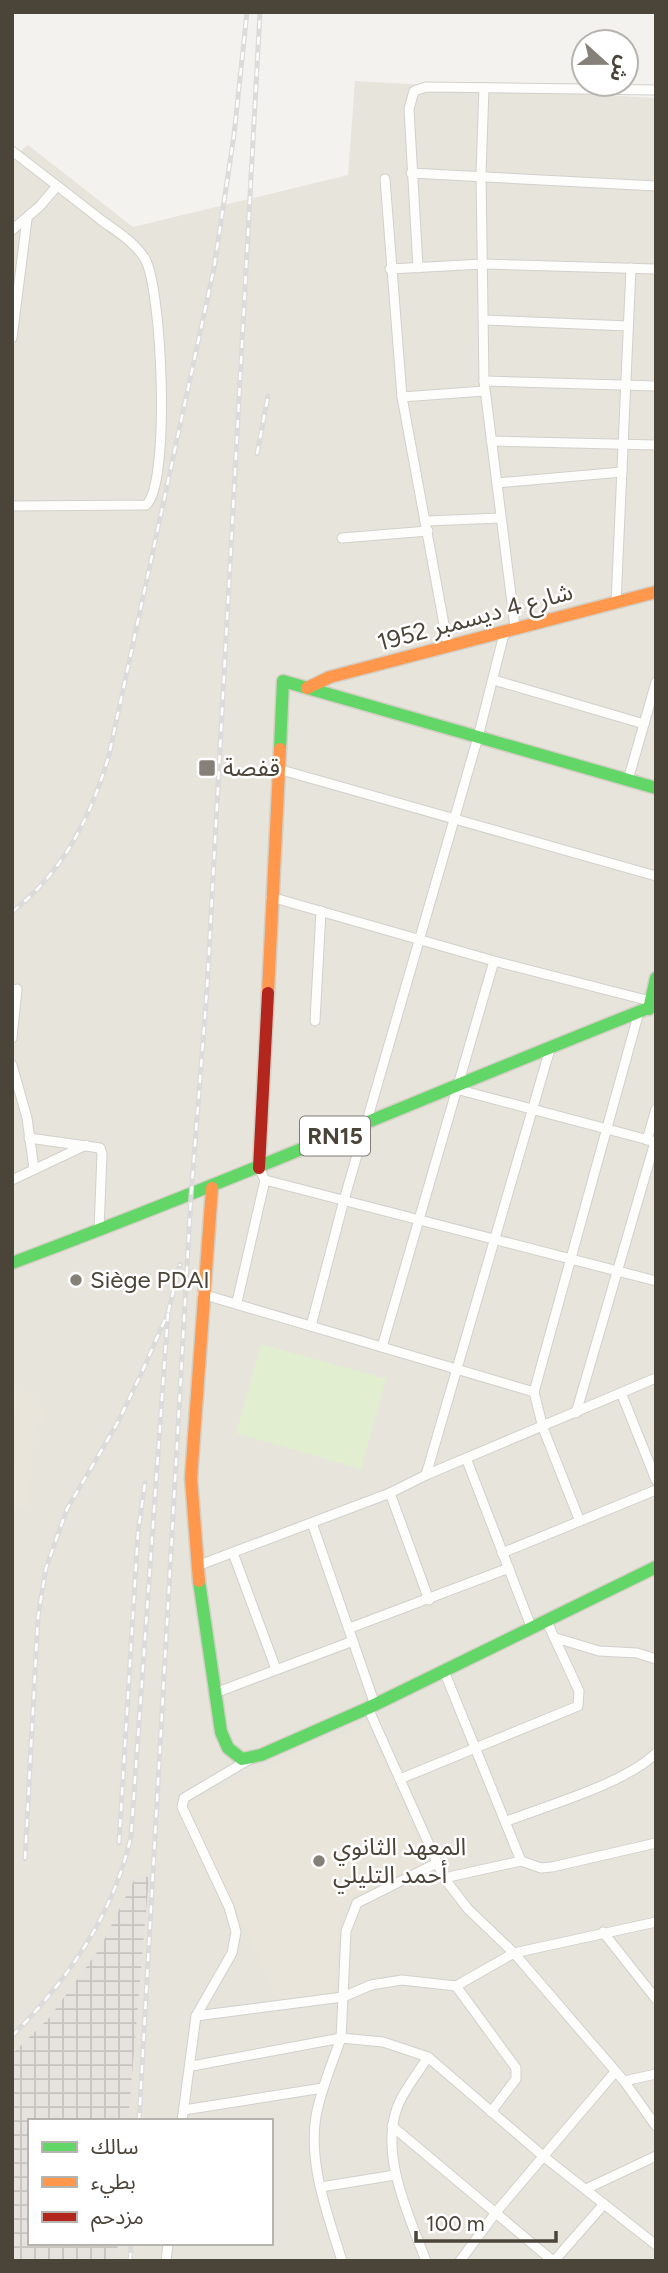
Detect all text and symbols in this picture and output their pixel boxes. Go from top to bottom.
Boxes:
north arrow [570,28,640,98]
text: ش [605,53,636,85]
street label: شارع 4 ديسمبر 1952 [374,577,576,659]
place label: قفصة [223,753,280,782]
marker: قفصة [197,758,217,778]
road number: RN15 [300,1116,370,1156]
place label: Siège PDAI [90,1265,210,1294]
marker: Siège PDAI [68,1272,84,1288]
place label: المعهد الثانوي أحمد التليلي [333,1832,466,1894]
marker: المعهد الثانوي أحمد التليلي [311,1853,327,1869]
legend [28,2119,273,2245]
text: سالك [91,2134,138,2159]
text: بطيء [91,2169,136,2198]
scale bar [416,2200,556,2244]
text: مزدحم [91,2204,144,2232]
text: 100 m [426,2211,485,2236]

